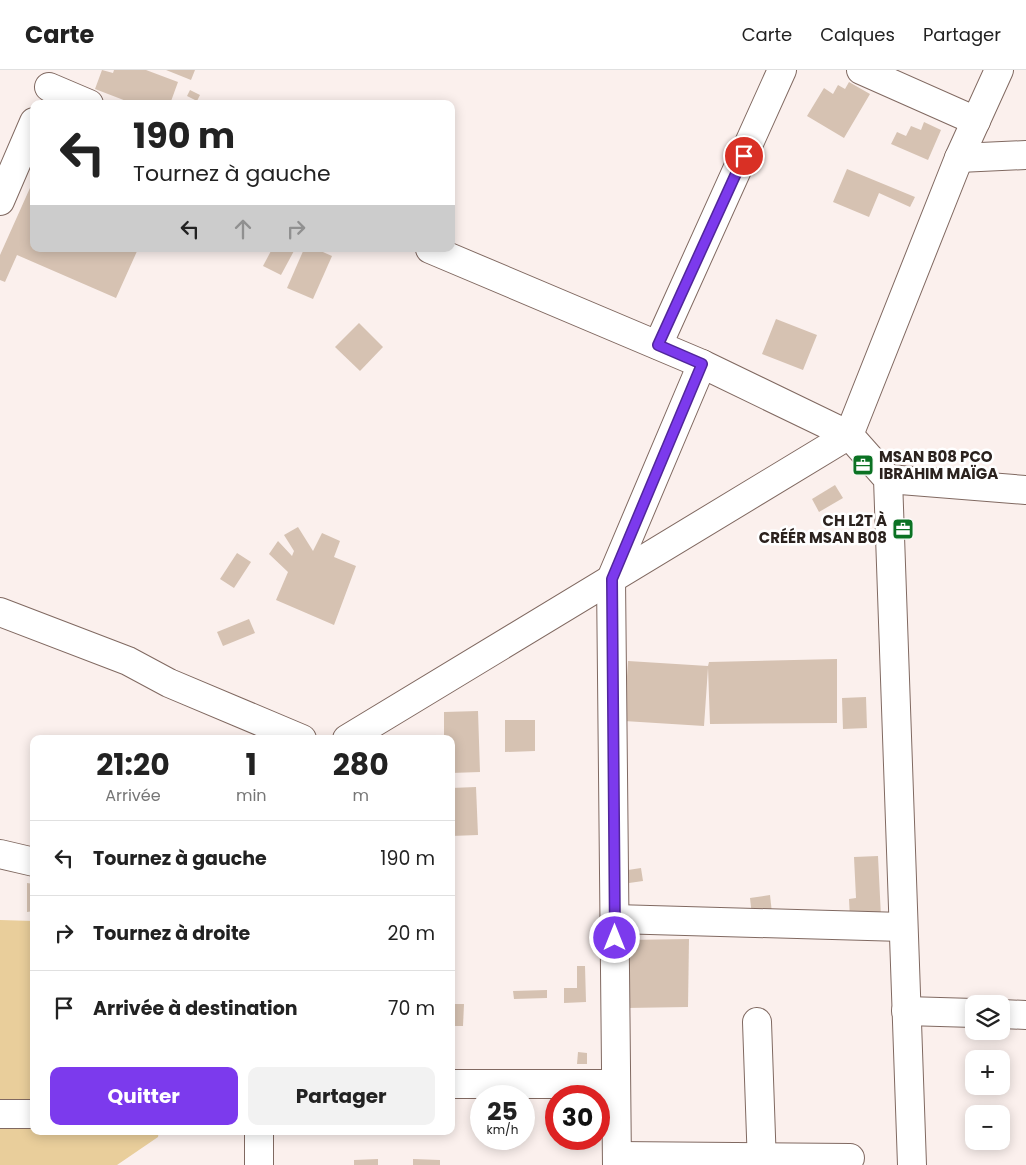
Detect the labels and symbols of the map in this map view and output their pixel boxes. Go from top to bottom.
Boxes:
pin [723,135,765,177]
place label: MSAN B08 PCO IBRAHIM MAÏGA [879,446,998,484]
office icon: MSAN B08 PCO IBRAHIM MAÏGA [851,453,875,477]
place label: CH L2T À CRÉÉR MSAN B08 [759,510,887,548]
office icon: CH L2T À CRÉÉR MSAN B08 [891,517,915,541]
position arrow [588,911,640,963]
speed limit sign: 30 [545,1085,610,1150]

